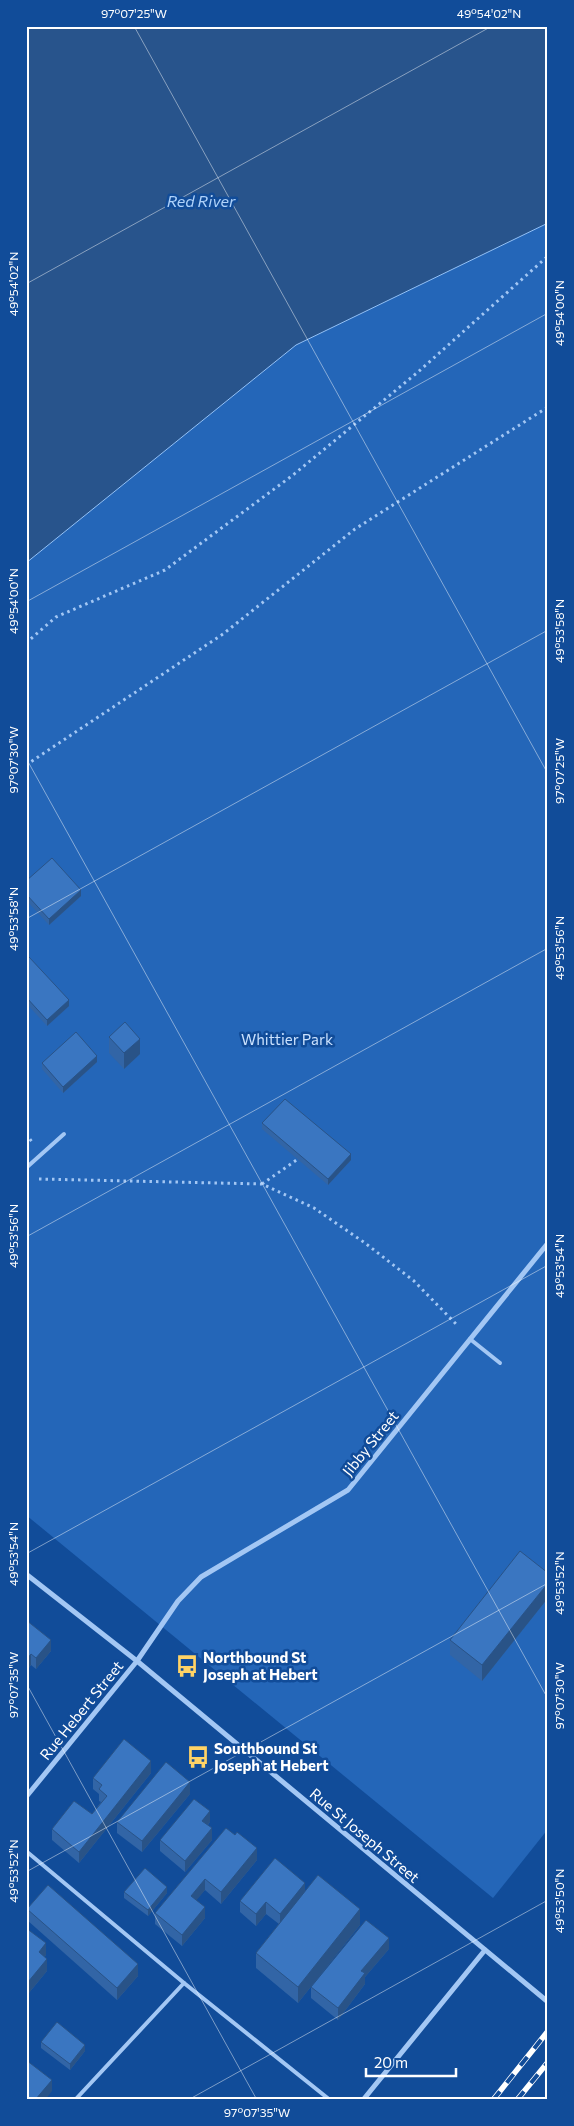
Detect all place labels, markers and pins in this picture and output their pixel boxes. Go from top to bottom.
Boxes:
place label: Northbound St Joseph at Hebert [203,1648,317,1683]
bus stop icon: Northbound St Joseph at Hebert [174,1653,200,1679]
place label: Southbound St Joseph at Hebert [214,1739,328,1774]
bus stop icon: Southbound St Joseph at Hebert [185,1744,211,1770]

